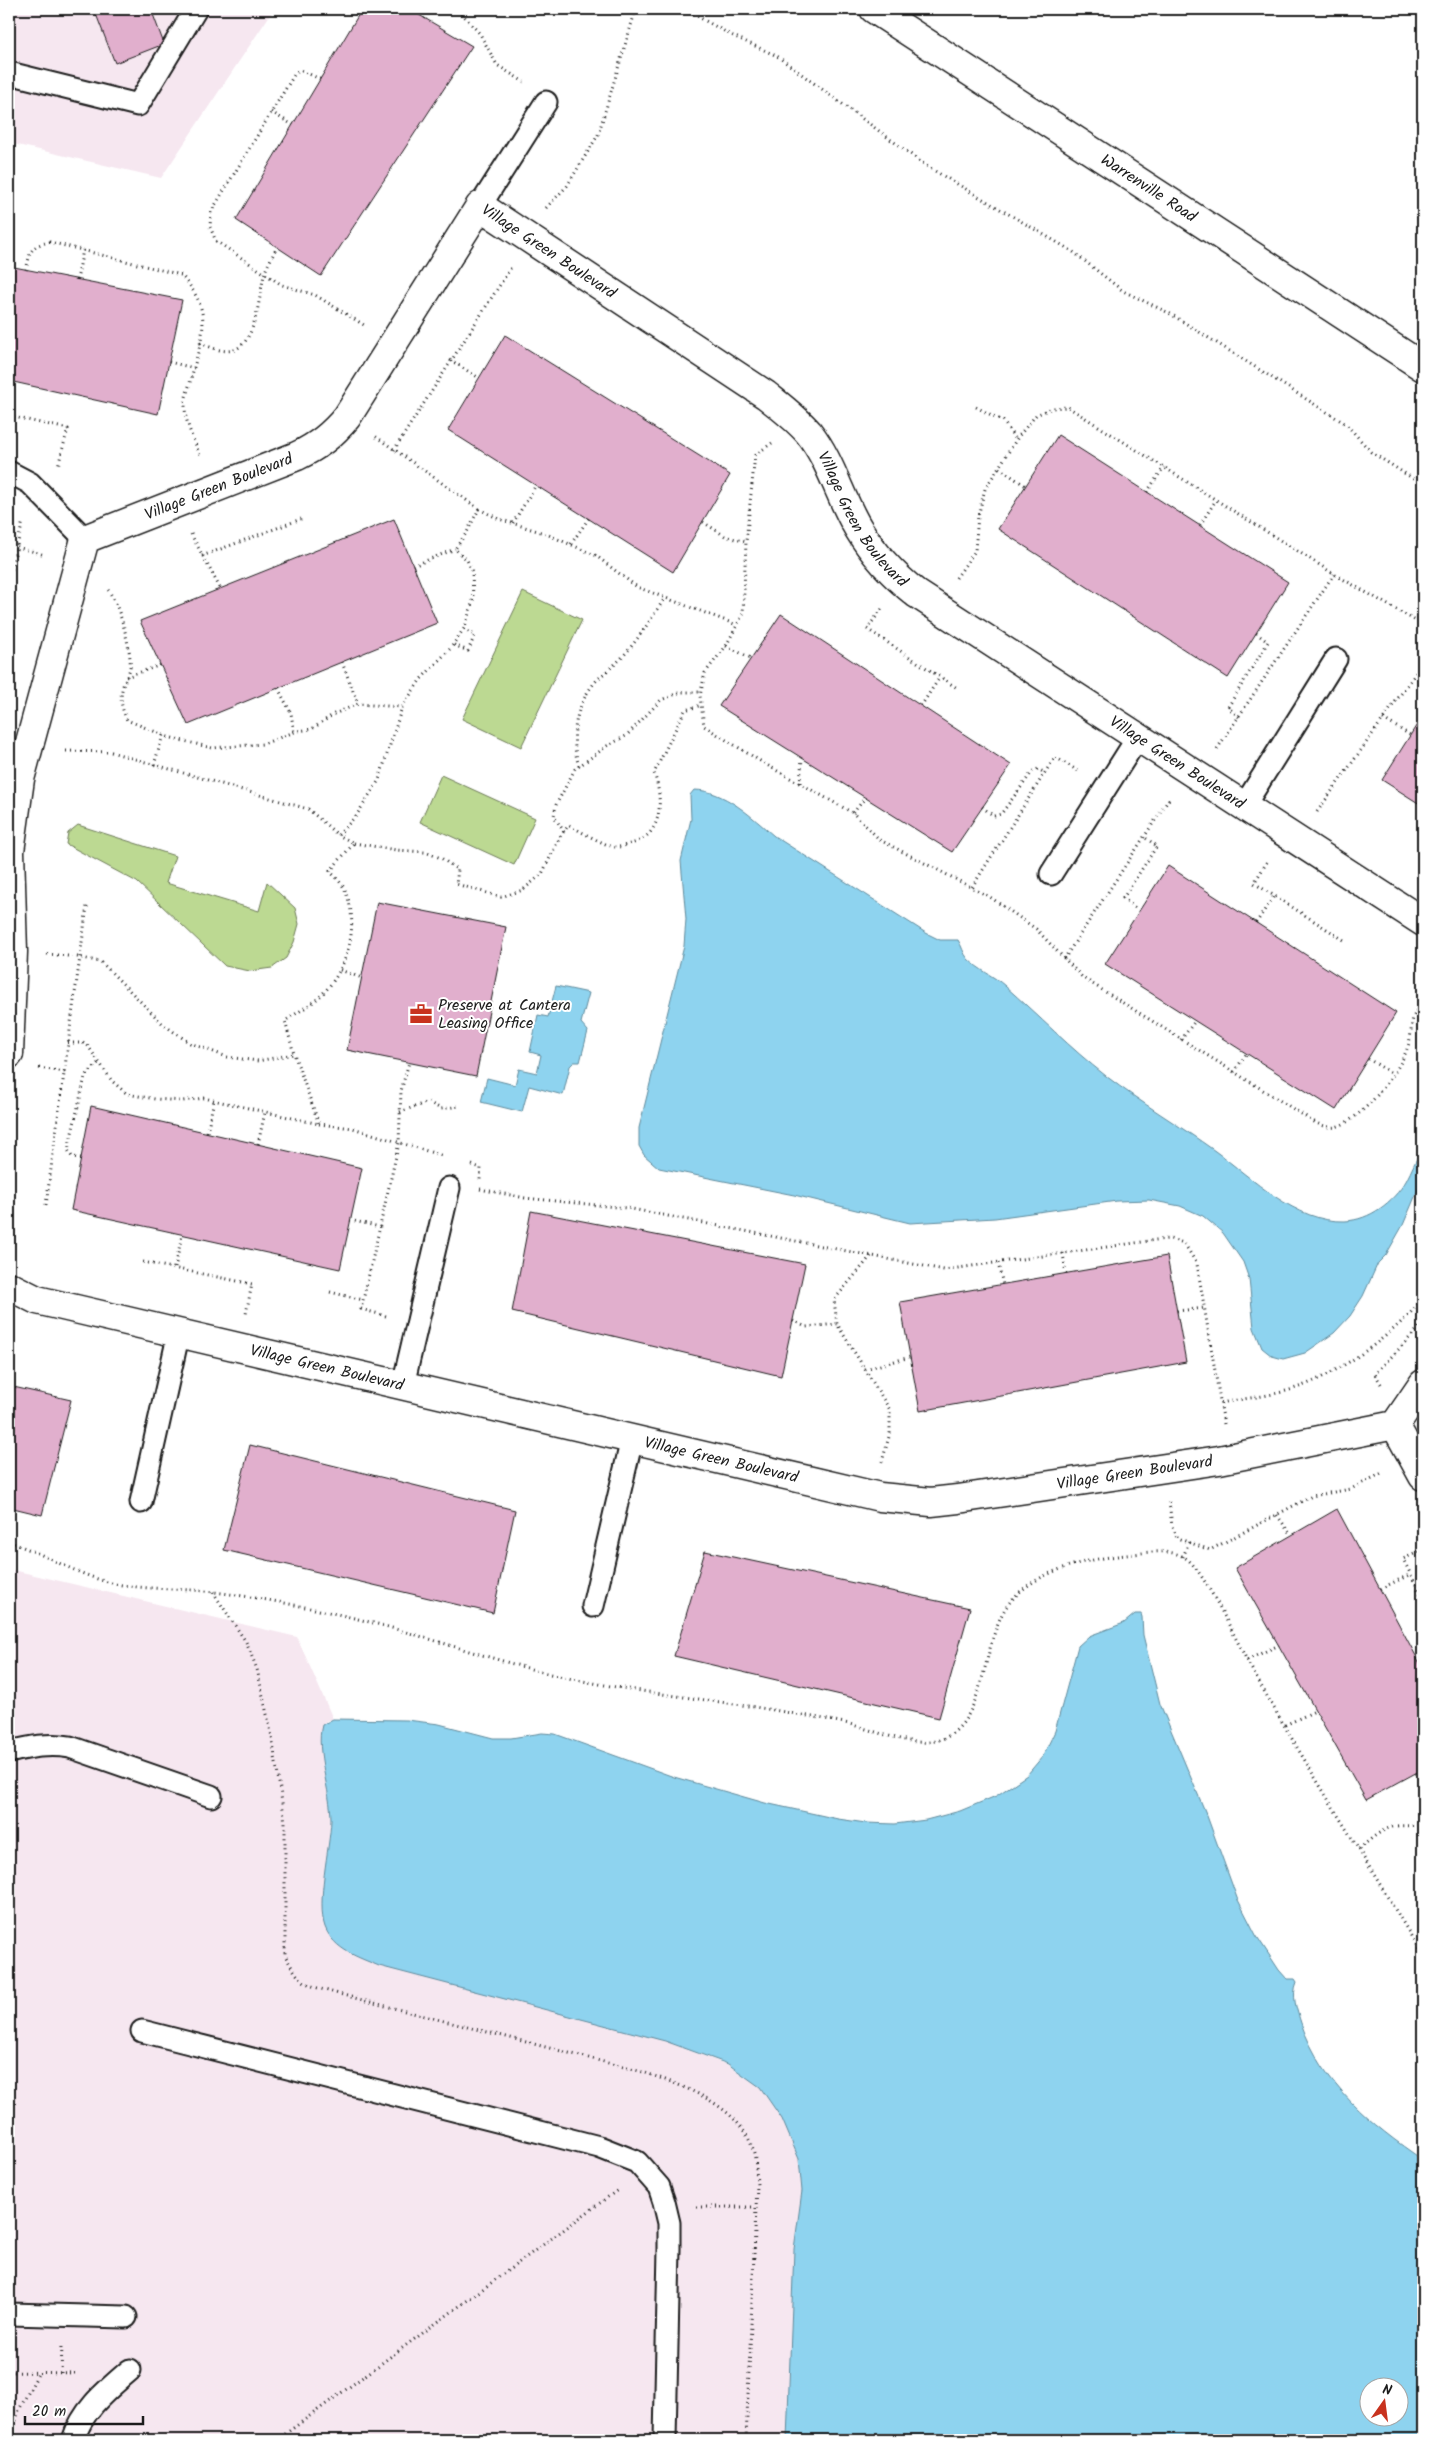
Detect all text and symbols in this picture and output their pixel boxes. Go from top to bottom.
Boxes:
street label: Warrenville Road [1096,148,1203,229]
street label: Village Green Boulevard [476,198,622,306]
street label: Village Green Boulevard [141,446,297,527]
street label: Village Green Boulevard [811,447,914,594]
street label: Village Green Boulevard [1104,709,1251,816]
place label: Preserve at Cantera Leasing Office [438,993,571,1036]
office icon: Preserve at Cantera Leasing Office [408,1001,434,1027]
street label: Village Green Boulevard [248,1338,407,1398]
street label: Village Green Boulevard [642,1430,802,1490]
street label: Village Green Boulevard [1055,1448,1215,1497]
north arrow [1360,2376,1410,2426]
text: N [1380,2379,1394,2402]
scale bar [25,2394,142,2426]
text: 20 m [32,2400,66,2424]

